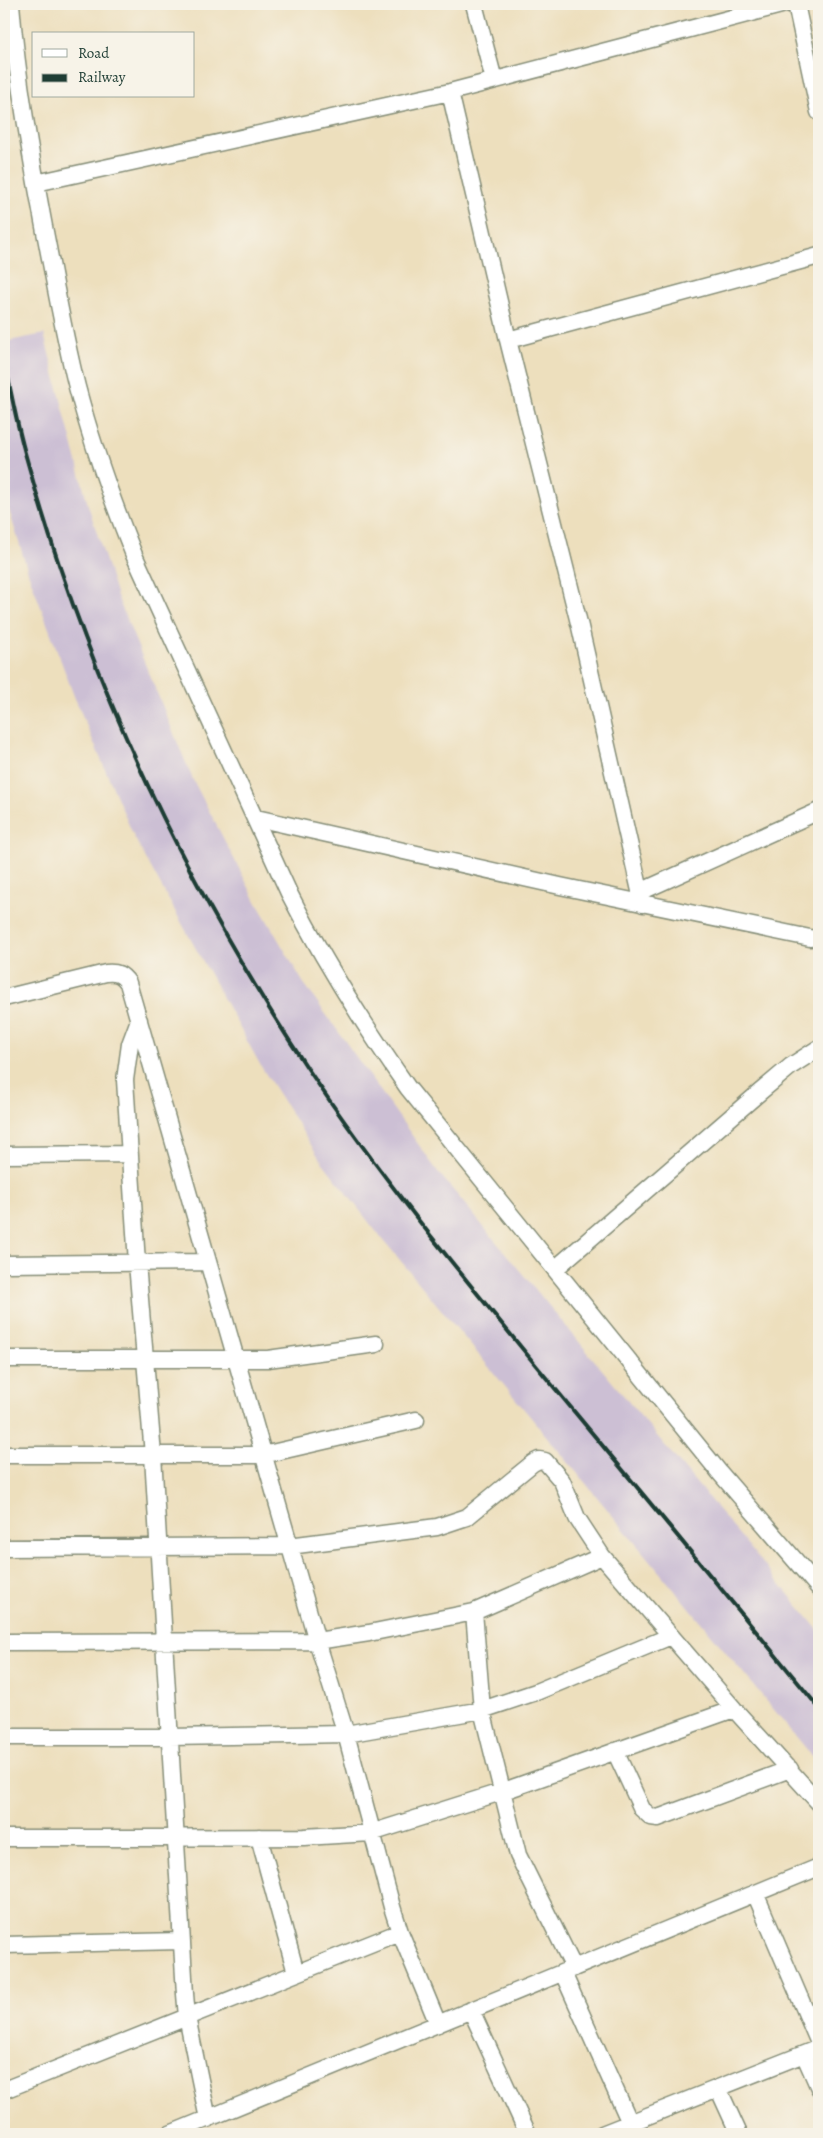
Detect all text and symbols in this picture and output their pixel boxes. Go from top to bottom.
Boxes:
legend [32,32,195,98]
text: Road [78,43,110,63]
text: Railway [78,67,126,87]

